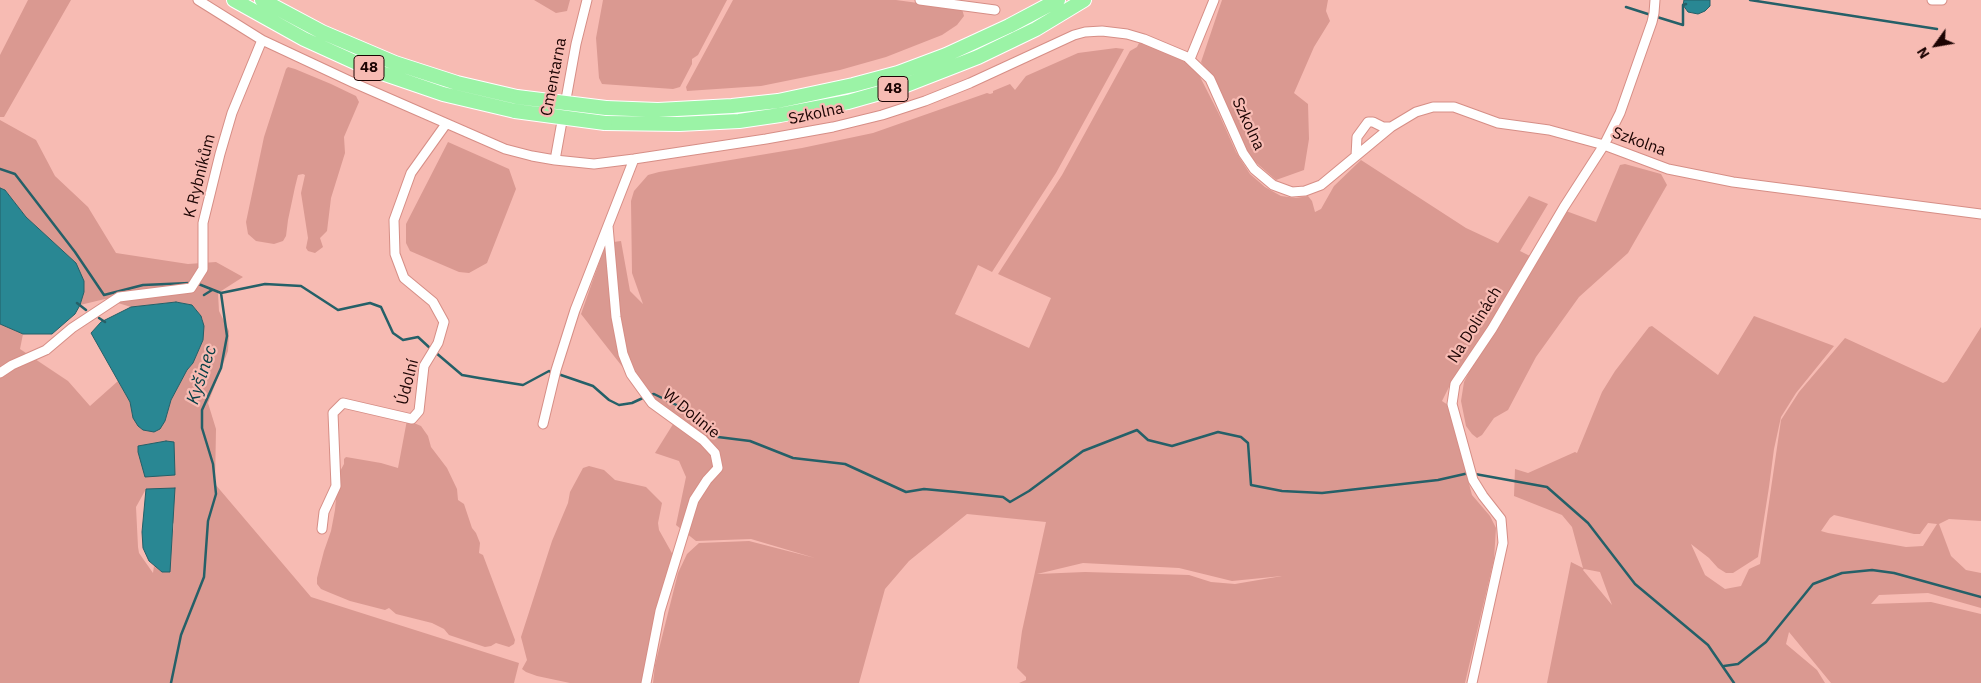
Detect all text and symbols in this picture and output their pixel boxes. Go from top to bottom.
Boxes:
north arrow [1911,20,1961,70]
street label: Cmentarna [537,36,571,118]
text: N [1913,44,1934,62]
road number: 48 [354,56,384,80]
road number: 48 [878,76,908,102]
street label: Szkolna [1228,95,1268,153]
street label: Szkolna [787,99,845,129]
street label: Szkolna [1609,123,1669,161]
street label: K Rybníkům [180,132,220,220]
street label: Na Dolinách [1444,283,1506,367]
water label: Kyšinec [182,343,222,407]
street label: Údolní [393,357,423,407]
street label: W Dolinie [659,385,723,443]

